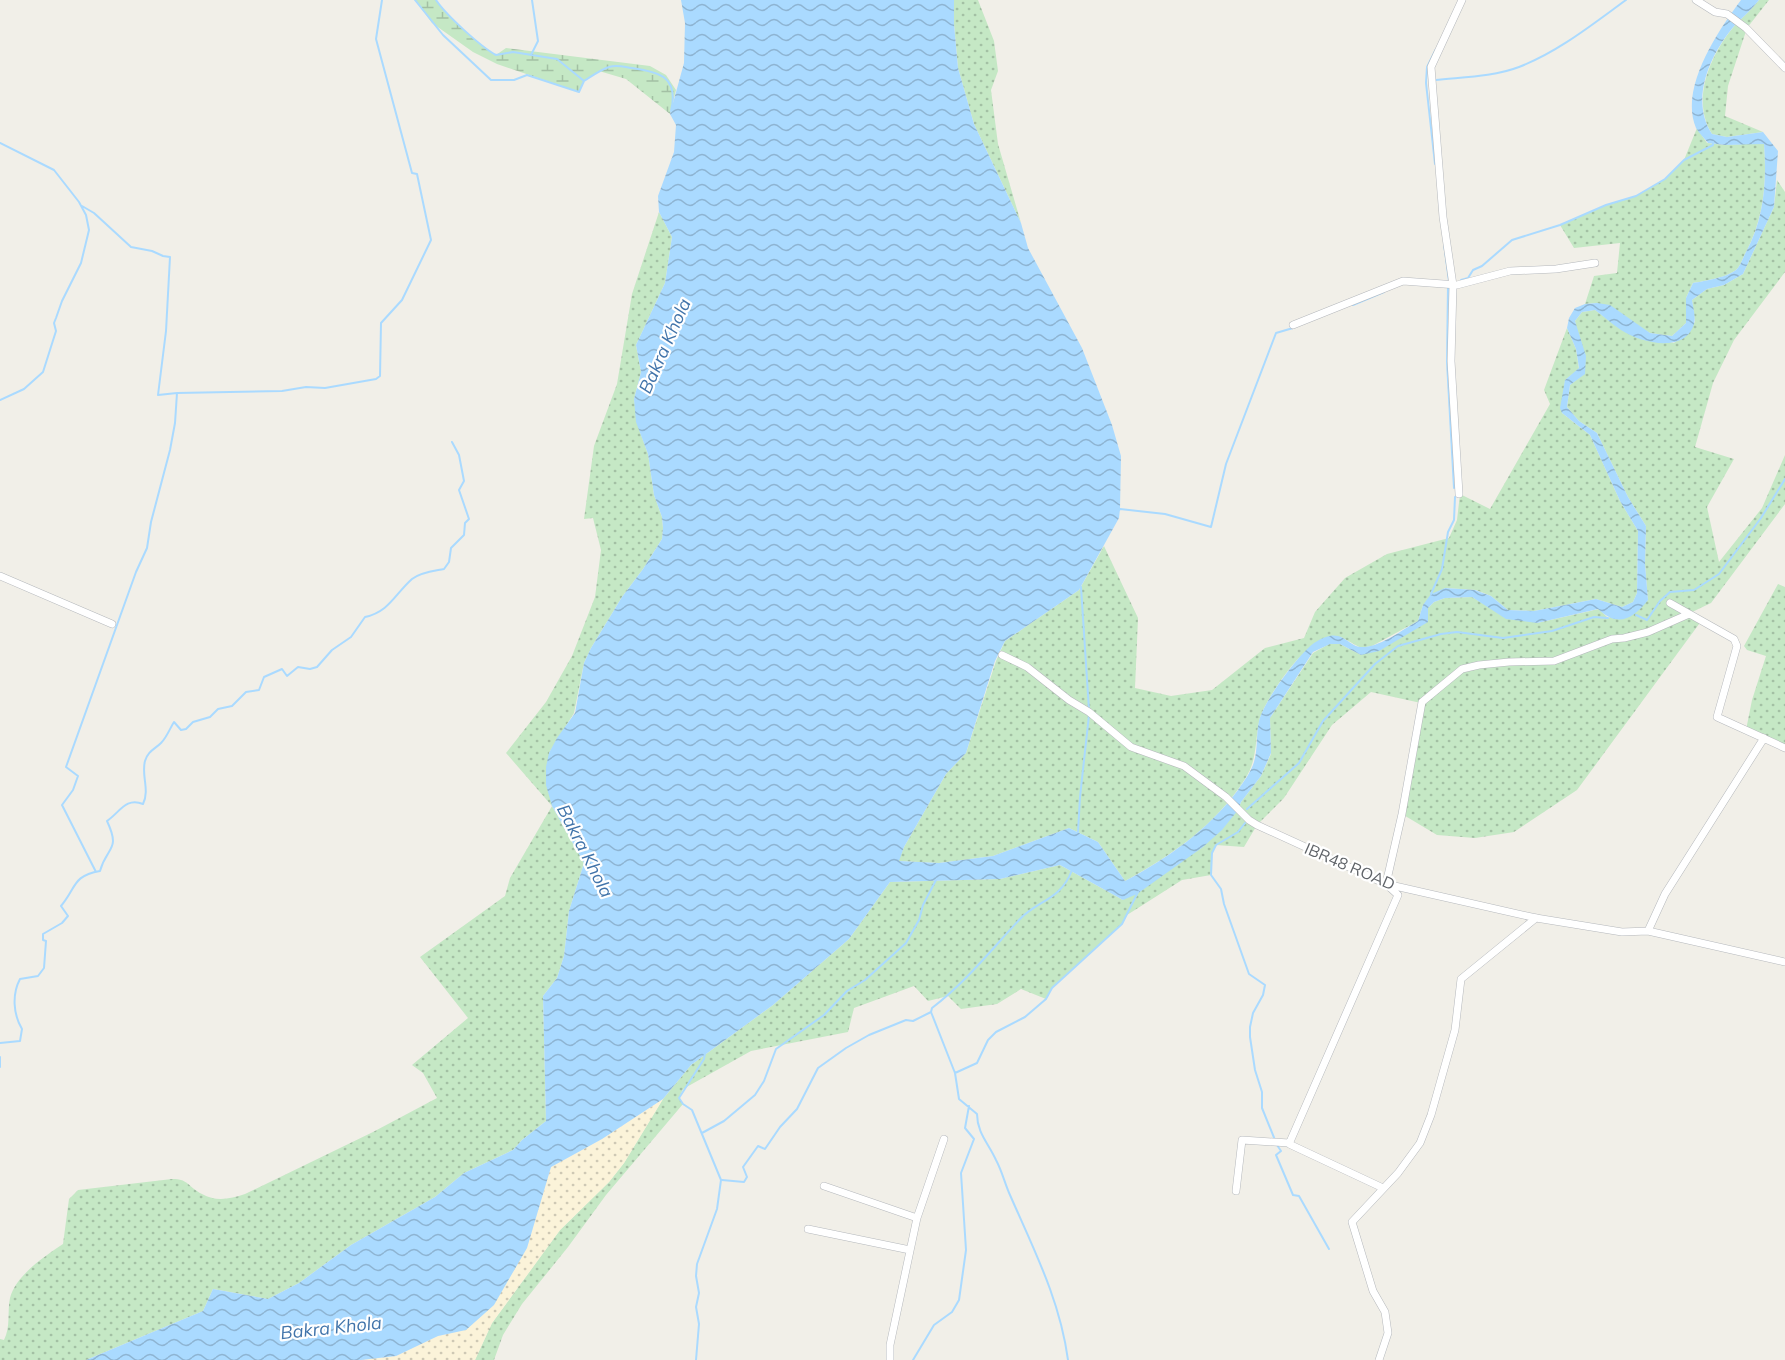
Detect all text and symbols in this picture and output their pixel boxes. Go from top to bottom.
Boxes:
water label: Bakra Khola [633,295,696,397]
water label: Bakra Khola [552,800,619,901]
street label: IBR48 ROAD [1302,838,1398,894]
water label: Bakra Khola [279,1311,383,1344]

